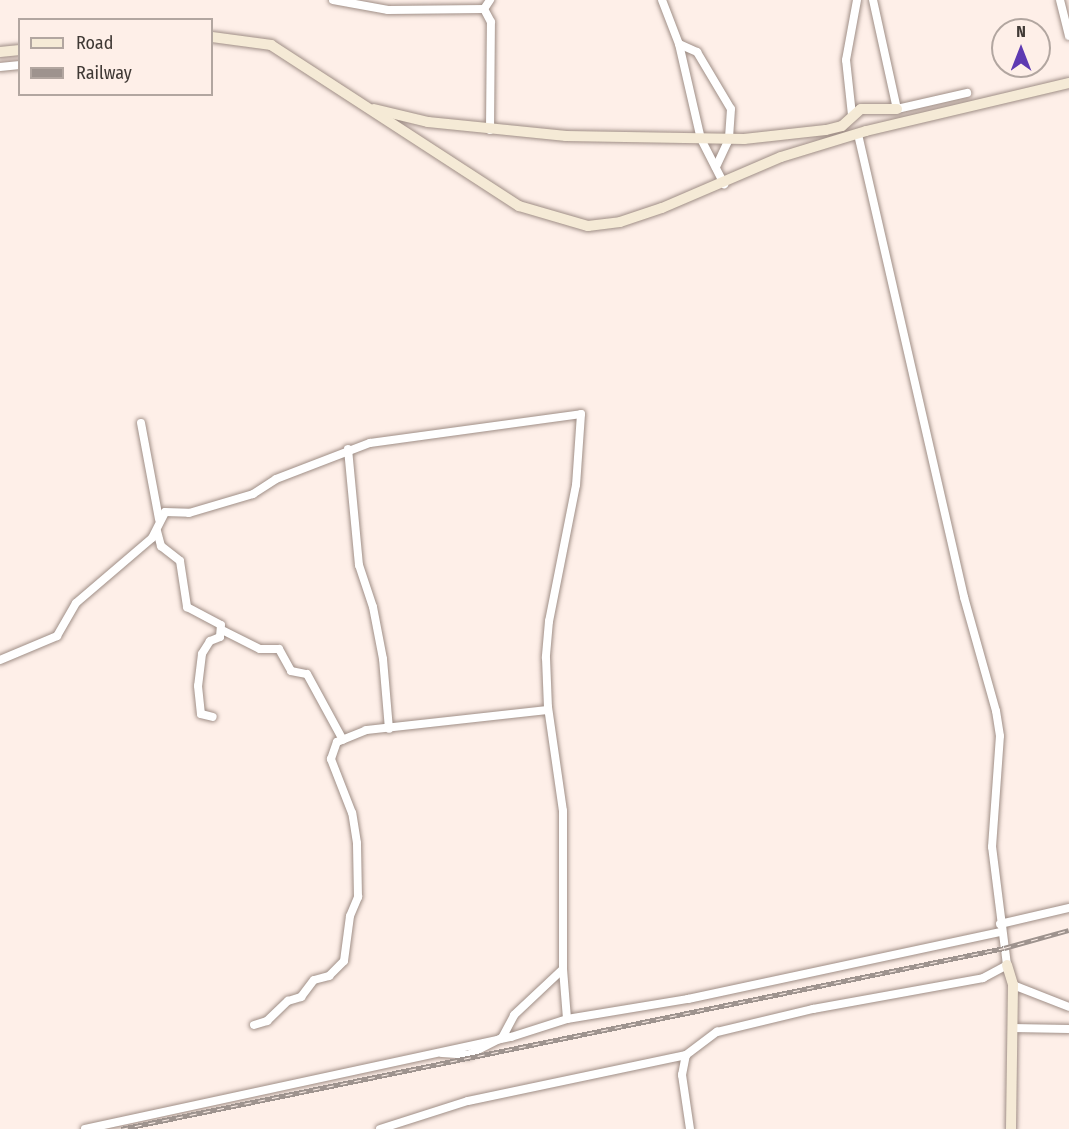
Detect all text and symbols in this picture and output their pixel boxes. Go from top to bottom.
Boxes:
legend [18,18,213,96]
north arrow [991,18,1051,78]
text: N [1016,22,1026,41]
text: Road [76,32,113,54]
text: Railway [76,62,132,84]

